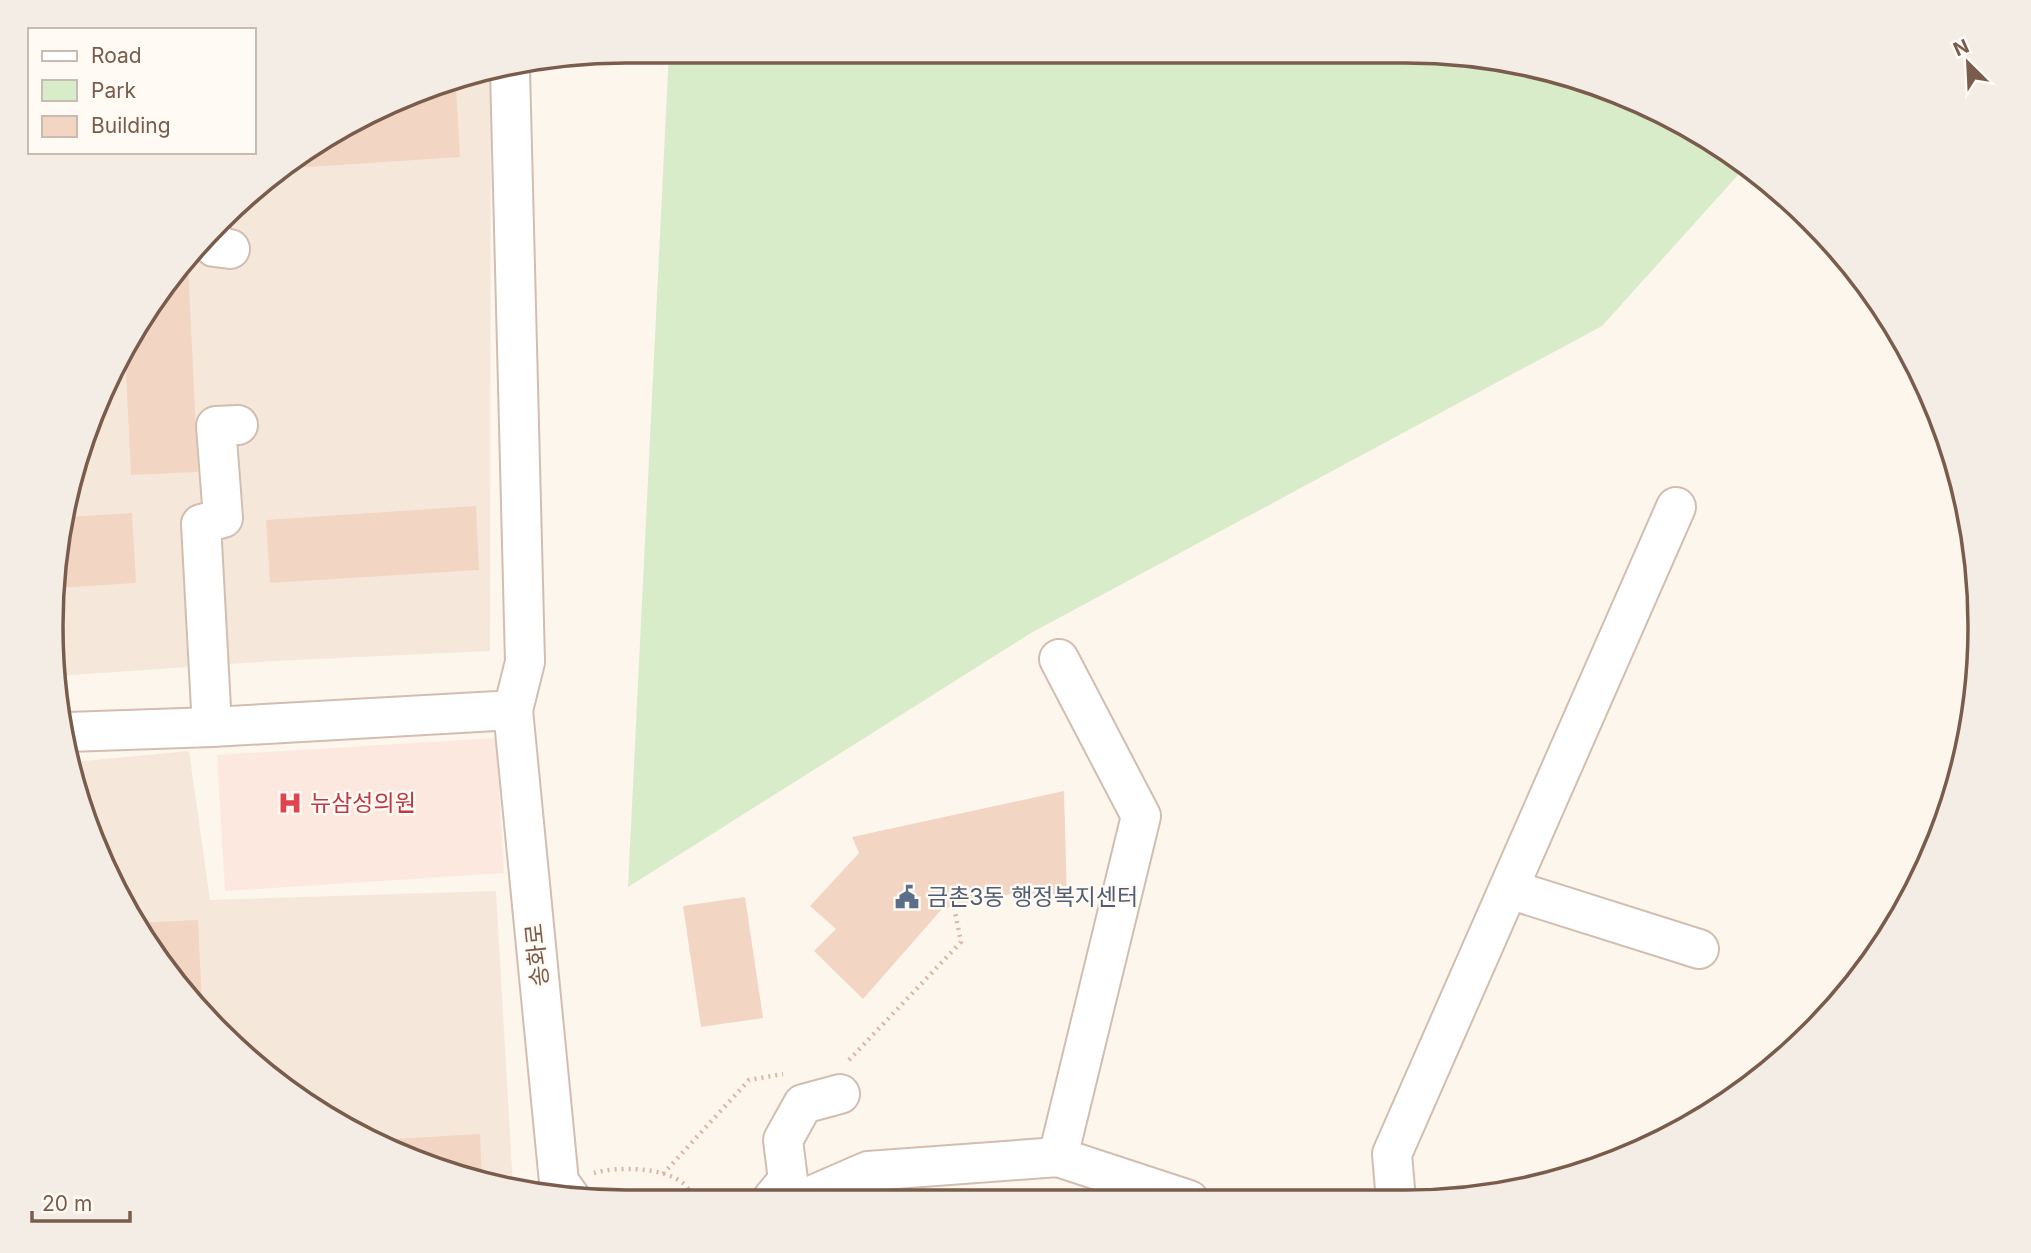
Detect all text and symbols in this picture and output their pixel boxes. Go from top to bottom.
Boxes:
legend [28,28,256,154]
north arrow [1933,28,2003,98]
text: N [1950,34,1973,61]
text: Road [91,43,142,68]
text: Park [91,78,136,103]
text: Building [91,113,171,138]
hospital icon: 뉴삼성의원 [276,789,304,817]
place label: 뉴삼성의원 [310,789,416,817]
public building icon: 금촌3동 행정복지센터 [893,883,921,911]
place label: 금촌3동 행정복지센터 [927,883,1138,911]
street label: 송화로 [520,922,554,988]
scale bar [32,1180,130,1224]
text: 20 m [42,1191,92,1216]

